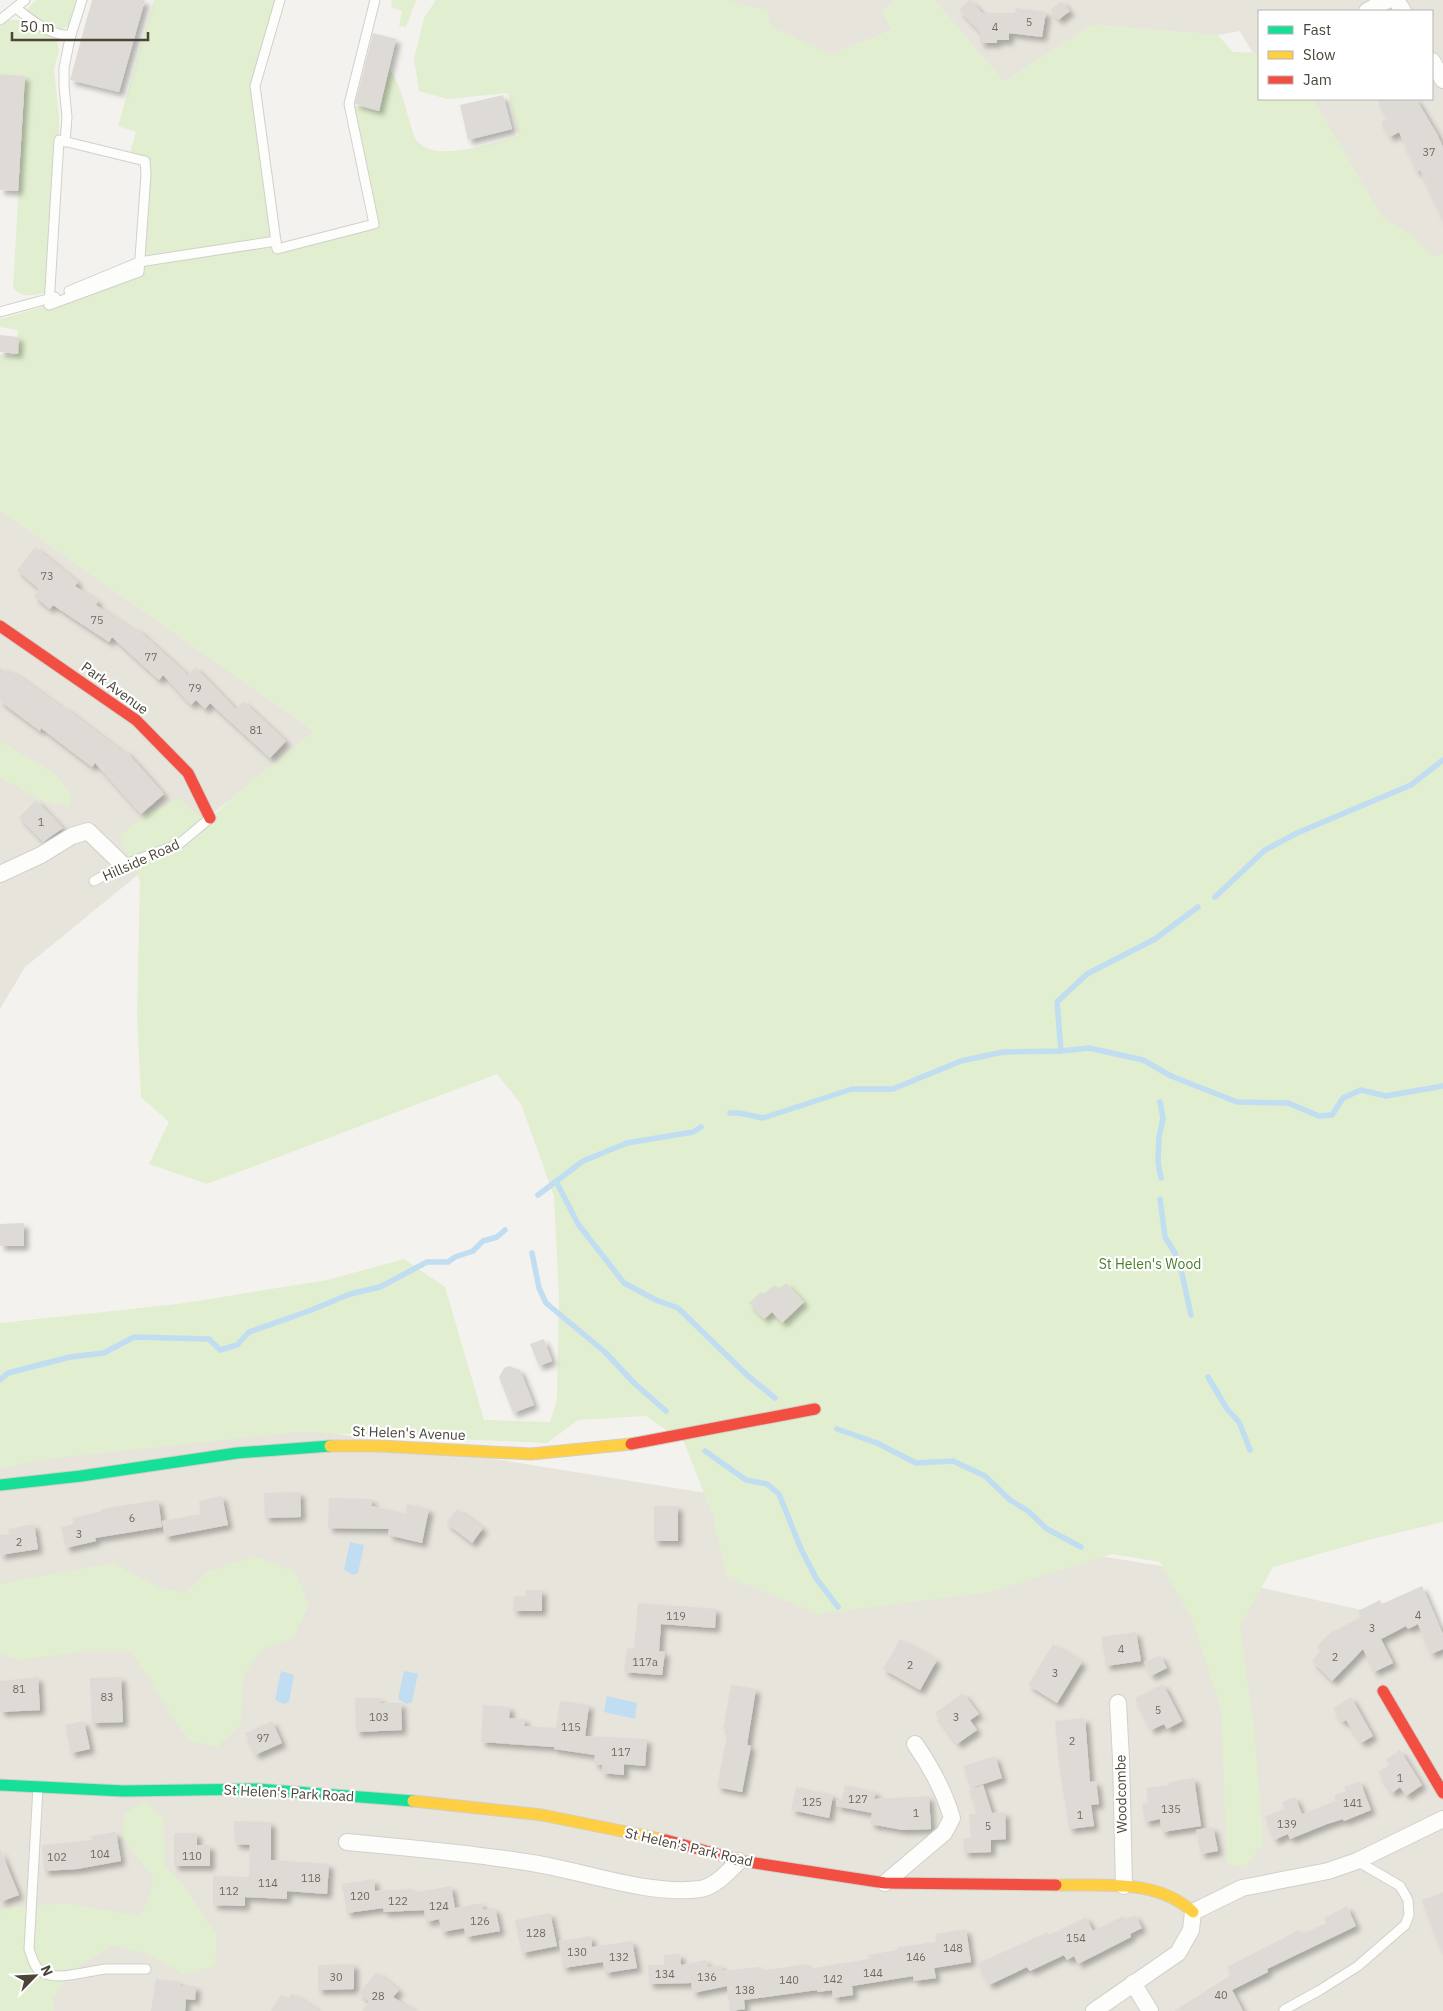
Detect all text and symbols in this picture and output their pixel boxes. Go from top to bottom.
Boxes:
scale bar [12,10,149,42]
legend [1258,10,1433,100]
house number: 5 [1026,15,1032,29]
text: 50 m [20,17,55,36]
house number: 4 [992,20,999,34]
text: Fast [1303,20,1331,39]
text: Slow [1303,45,1336,64]
text: Jam [1303,70,1332,89]
house number: 37 [1422,145,1436,159]
house number: 73 [40,569,54,583]
house number: 75 [90,613,104,627]
house number: 77 [144,650,158,664]
street label: Park Avenue [78,658,152,719]
house number: 79 [188,681,202,695]
house number: 81 [249,723,263,737]
house number: 1 [38,815,45,829]
street label: Hillside Road [100,835,182,885]
park label: St Helen's Wood [1099,1255,1201,1273]
street label: St Helen's Avenue [352,1422,466,1444]
house number: 6 [129,1511,135,1525]
house number: 3 [76,1527,82,1541]
house number: 2 [16,1535,22,1549]
house number: 4 [1415,1608,1422,1622]
house number: 119 [666,1609,686,1623]
house number: 3 [1369,1621,1375,1635]
house number: 4 [1118,1642,1125,1656]
house number: 2 [1332,1650,1338,1664]
house number: 117a [632,1655,658,1669]
house number: 2 [907,1658,913,1672]
house number: 3 [1052,1666,1058,1680]
house number: 81 [12,1682,26,1696]
house number: 83 [100,1690,114,1704]
house number: 5 [1155,1703,1161,1717]
house number: 103 [369,1710,389,1724]
house number: 3 [953,1710,959,1724]
house number: 115 [561,1720,581,1734]
house number: 97 [256,1731,270,1745]
house number: 2 [1069,1734,1075,1748]
house number: 117 [611,1745,631,1759]
street label: Woodcombe [1111,1754,1131,1834]
house number: 1 [1397,1771,1404,1785]
street label: St Helen's Park Road [223,1781,355,1805]
house number: 127 [848,1792,868,1806]
house number: 125 [802,1795,822,1809]
house number: 141 [1343,1796,1363,1810]
house number: 135 [1161,1802,1181,1816]
house number: 1 [913,1806,920,1820]
house number: 1 [1077,1808,1084,1822]
house number: 139 [1277,1817,1297,1831]
house number: 5 [985,1819,991,1833]
street label: St Helen's Park Road [623,1824,755,1870]
house number: 104 [90,1847,110,1861]
house number: 110 [182,1849,202,1863]
house number: 102 [47,1850,67,1864]
house number: 118 [301,1871,321,1885]
house number: 114 [258,1876,278,1890]
house number: 112 [219,1884,239,1898]
house number: 120 [350,1889,370,1903]
house number: 122 [388,1894,408,1908]
house number: 124 [429,1899,449,1913]
house number: 126 [470,1914,490,1928]
house number: 128 [526,1926,546,1940]
house number: 154 [1066,1931,1086,1945]
house number: 148 [943,1941,963,1955]
house number: 130 [567,1945,587,1959]
house number: 132 [609,1950,629,1964]
house number: 146 [906,1950,926,1964]
north arrow [10,1951,60,2001]
text: N [37,1962,57,1979]
house number: 144 [863,1966,883,1980]
house number: 134 [655,1967,675,1981]
house number: 30 [329,1970,343,1984]
house number: 136 [697,1970,717,1984]
house number: 142 [823,1972,843,1986]
house number: 140 [779,1973,799,1987]
house number: 138 [735,1983,755,1997]
house number: 40 [1214,1988,1228,2002]
house number: 28 [371,1989,385,2003]

